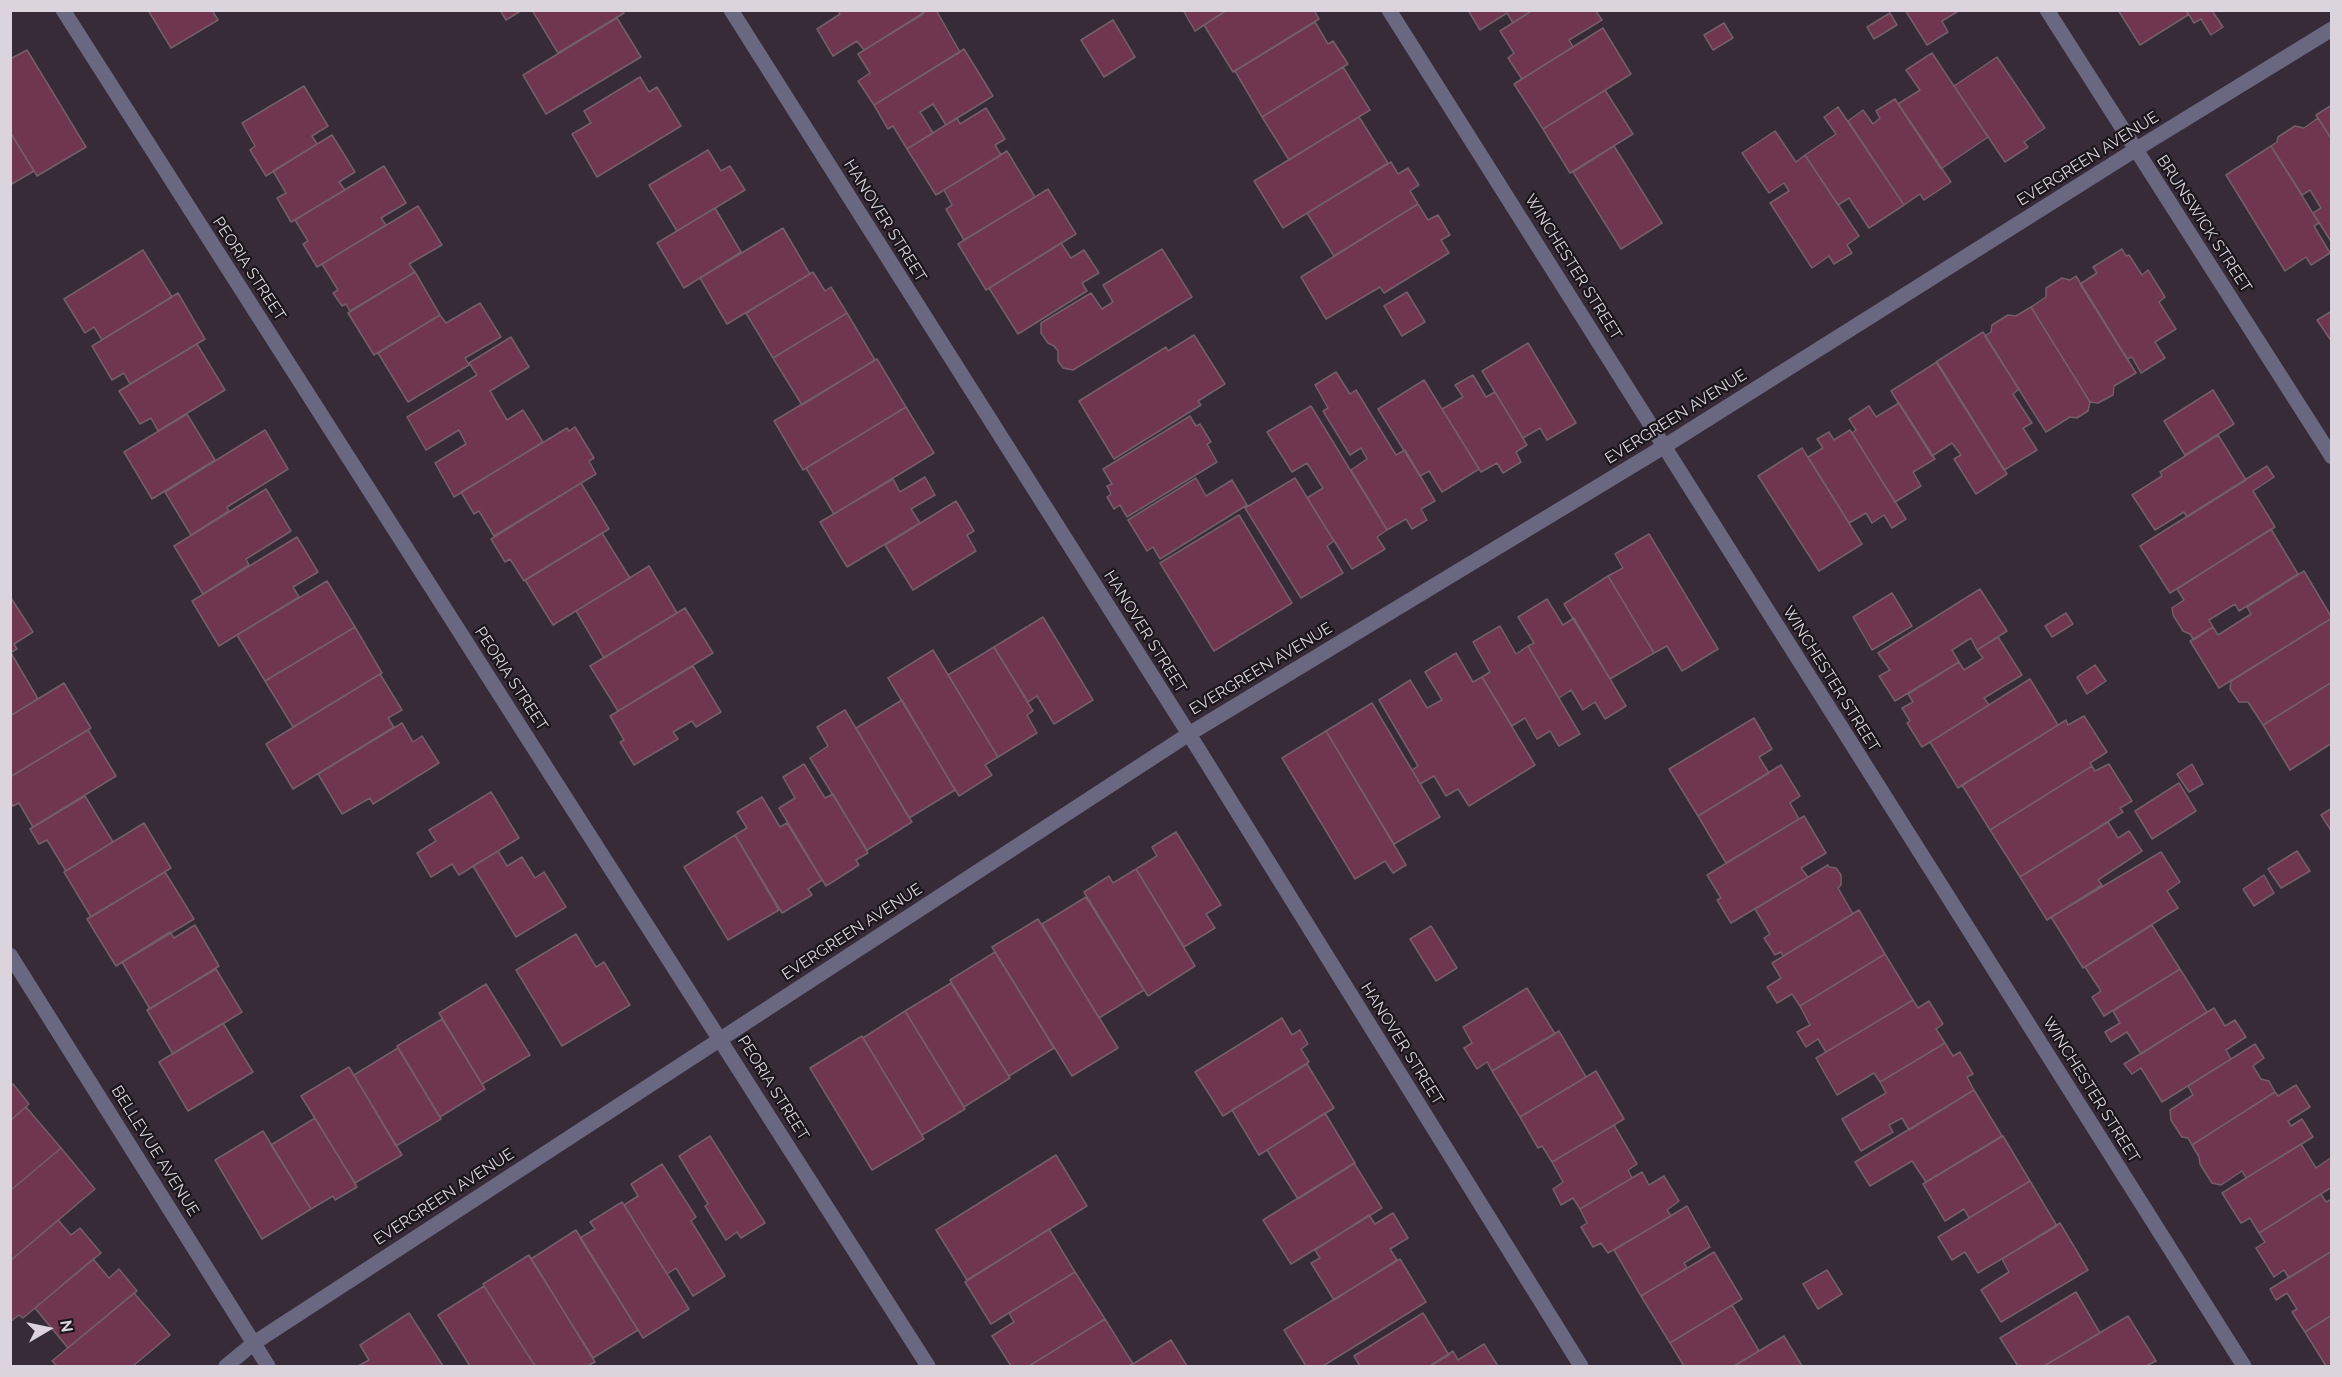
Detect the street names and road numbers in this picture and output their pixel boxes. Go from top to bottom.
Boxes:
street label: EVERGREEN AVENUE [2014,108,2162,210]
street label: BRUNSWICK STREET [2152,152,2256,296]
street label: HANOVER STREET [840,156,930,286]
street label: WINCHESTER STREET [1520,191,1626,343]
street label: PEORIA STREET [208,213,290,325]
street label: EVERGREEN AVENUE [1602,366,1750,468]
street label: HANOVER STREET [1100,567,1190,697]
street label: WINCHESTER STREET [1778,603,1884,755]
street label: EVERGREEN AVENUE [1186,619,1336,719]
street label: PEORIA STREET [470,623,552,735]
street label: EVERGREEN AVENUE [778,879,926,985]
street label: HANOVER STREET [1357,979,1447,1109]
street label: WINCHESTER STREET [2038,1014,2144,1166]
street label: PEORIA STREET [733,1032,813,1144]
street label: BELLEVUE AVENUE [107,1082,203,1220]
street label: EVERGREEN AVENUE [370,1144,518,1250]

